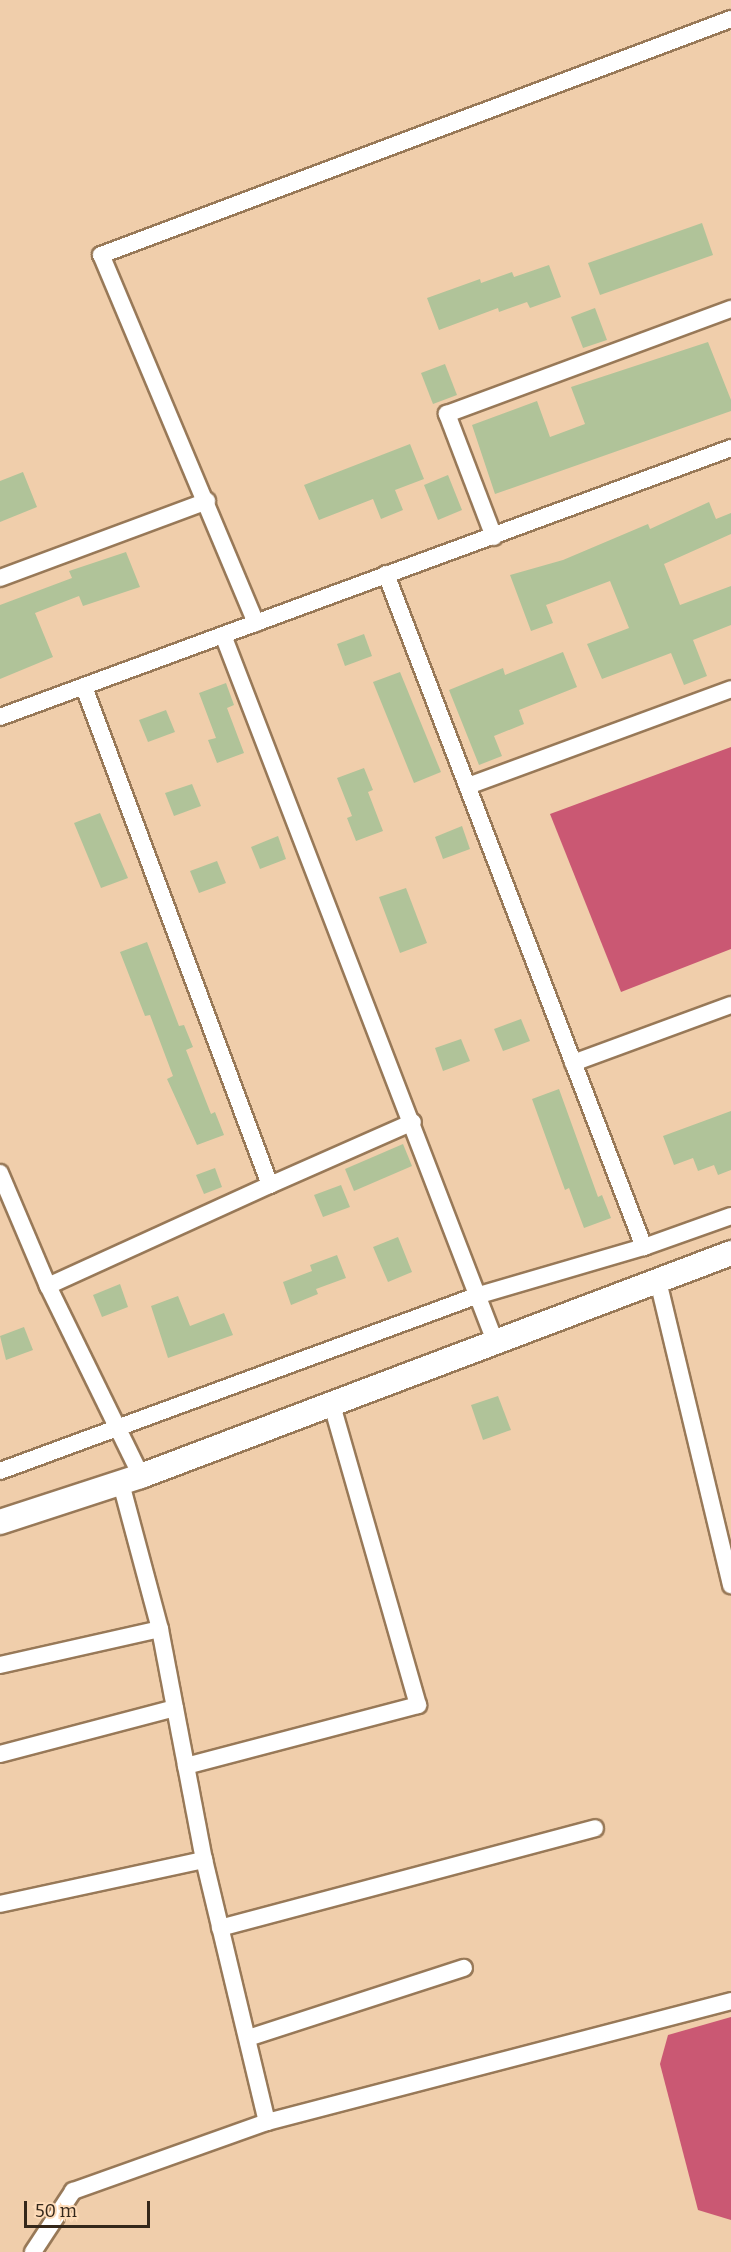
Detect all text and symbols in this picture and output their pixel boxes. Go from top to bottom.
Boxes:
scale bar [27,2189,153,2227]
text: 50 m [35,2200,77,2222]

